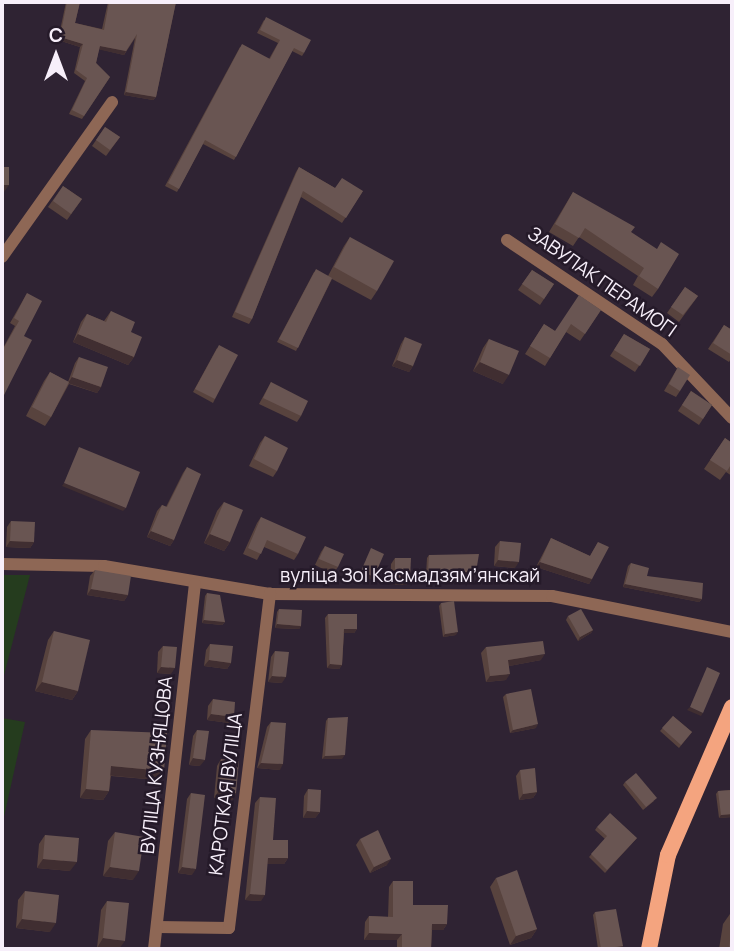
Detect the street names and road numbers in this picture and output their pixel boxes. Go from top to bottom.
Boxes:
street label: ЗАВУЛАК ПЕРАМОГІ [523,222,681,342]
street label: вуліца Зоі Касмадзямʼянскай [280,565,540,587]
street label: ВУЛІЦА КУЗНЯЦОВА [136,675,178,855]
street label: КАРОТКАЯ ВУЛІЦА [205,711,247,877]

